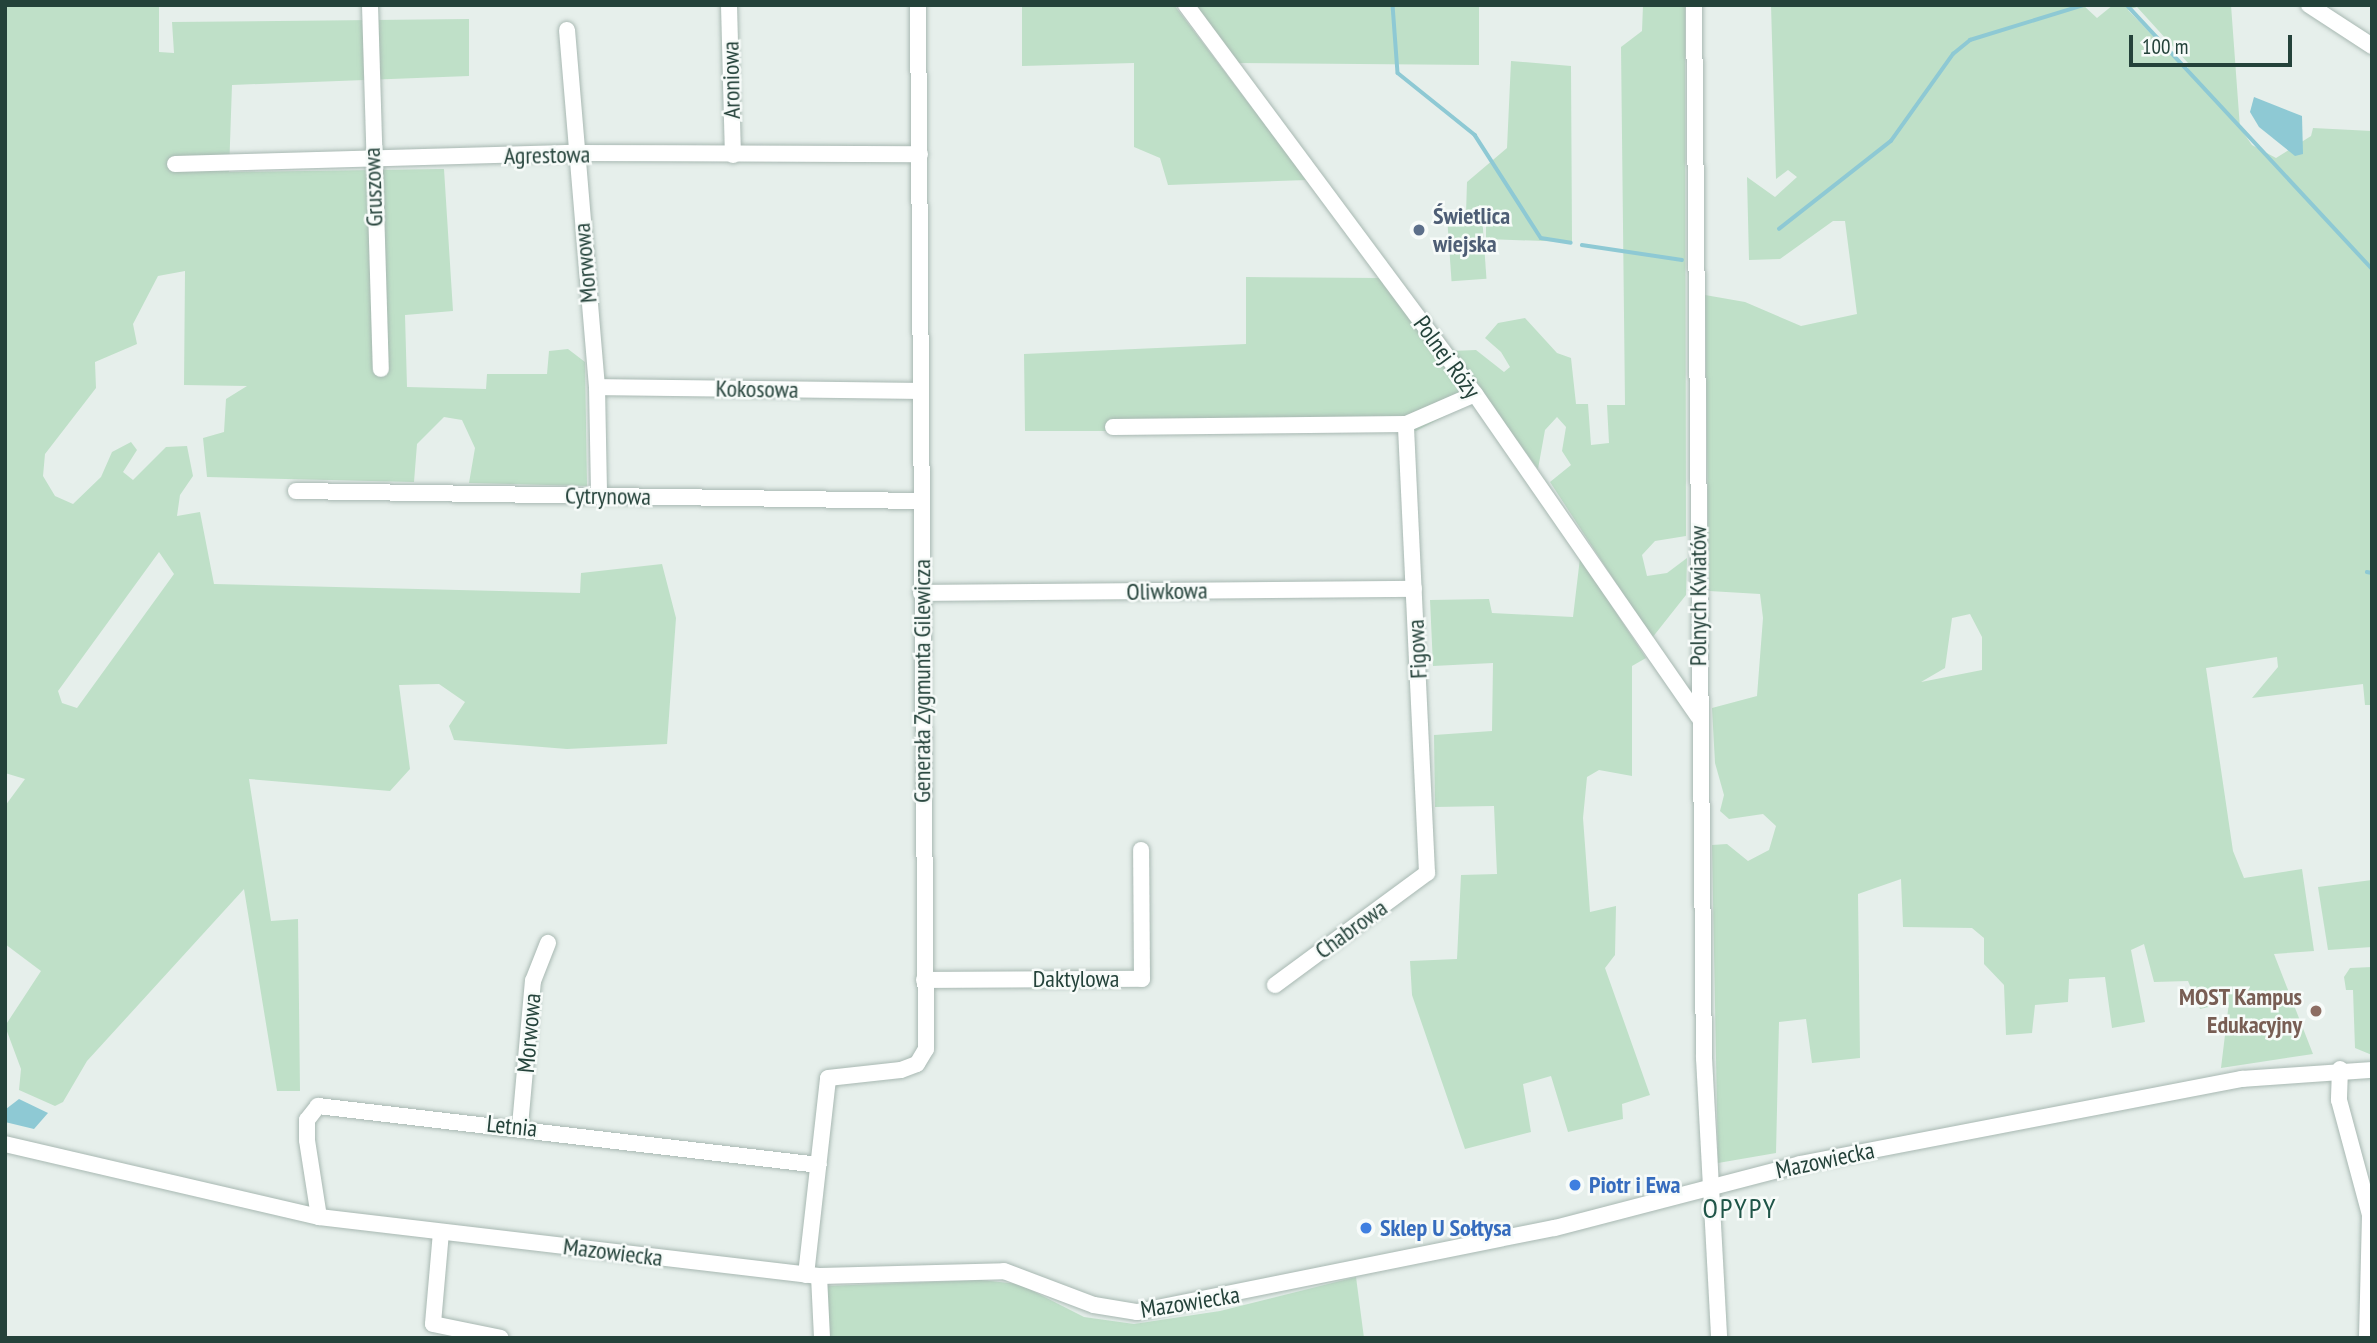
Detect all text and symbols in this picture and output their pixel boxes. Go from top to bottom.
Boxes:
scale bar [2132,21,2295,65]
text: 100 m [2142,33,2188,60]
street label: Aroniowa [716,41,746,119]
street label: Agrestowa [504,140,590,170]
street label: Gruszowa [357,147,389,227]
place label: Świetlica wiejska [1433,202,1510,258]
street label: Morwowa [567,222,603,304]
marker: Świetlica wiejska [1411,222,1427,238]
street label: Polnej Róży [1407,310,1487,404]
street label: Kokosowa [715,374,799,404]
street label: Cytrynowa [565,481,651,511]
street label: Polnych Kwiatów [1684,526,1712,666]
street label: Generała Zygmunta Gilewicza [908,559,936,803]
street label: Oliwkowa [1126,576,1208,606]
street label: Figowa [1401,619,1433,679]
street label: Chabrowa [1309,893,1393,965]
street label: Daktylowa [1033,965,1119,993]
place label: MOST Kampus Edukacyjny [2178,983,2302,1039]
street label: Morwowa [511,992,547,1074]
marker: MOST Kampus Edukacyjny [2308,1003,2324,1019]
street label: Letnia [485,1109,539,1143]
street label: Mazowiecka [1773,1136,1877,1184]
place label: Piotr i Ewa [1589,1171,1680,1199]
marker: Piotr i Ewa [1567,1177,1583,1193]
district label: OPYPY [1703,1191,1777,1225]
place label: Sklep U Sołtysa [1380,1214,1511,1242]
marker: Sklep U Sołtysa [1358,1220,1374,1236]
street label: Mazowiecka [562,1232,664,1272]
street label: Mazowiecka [1138,1280,1242,1324]

